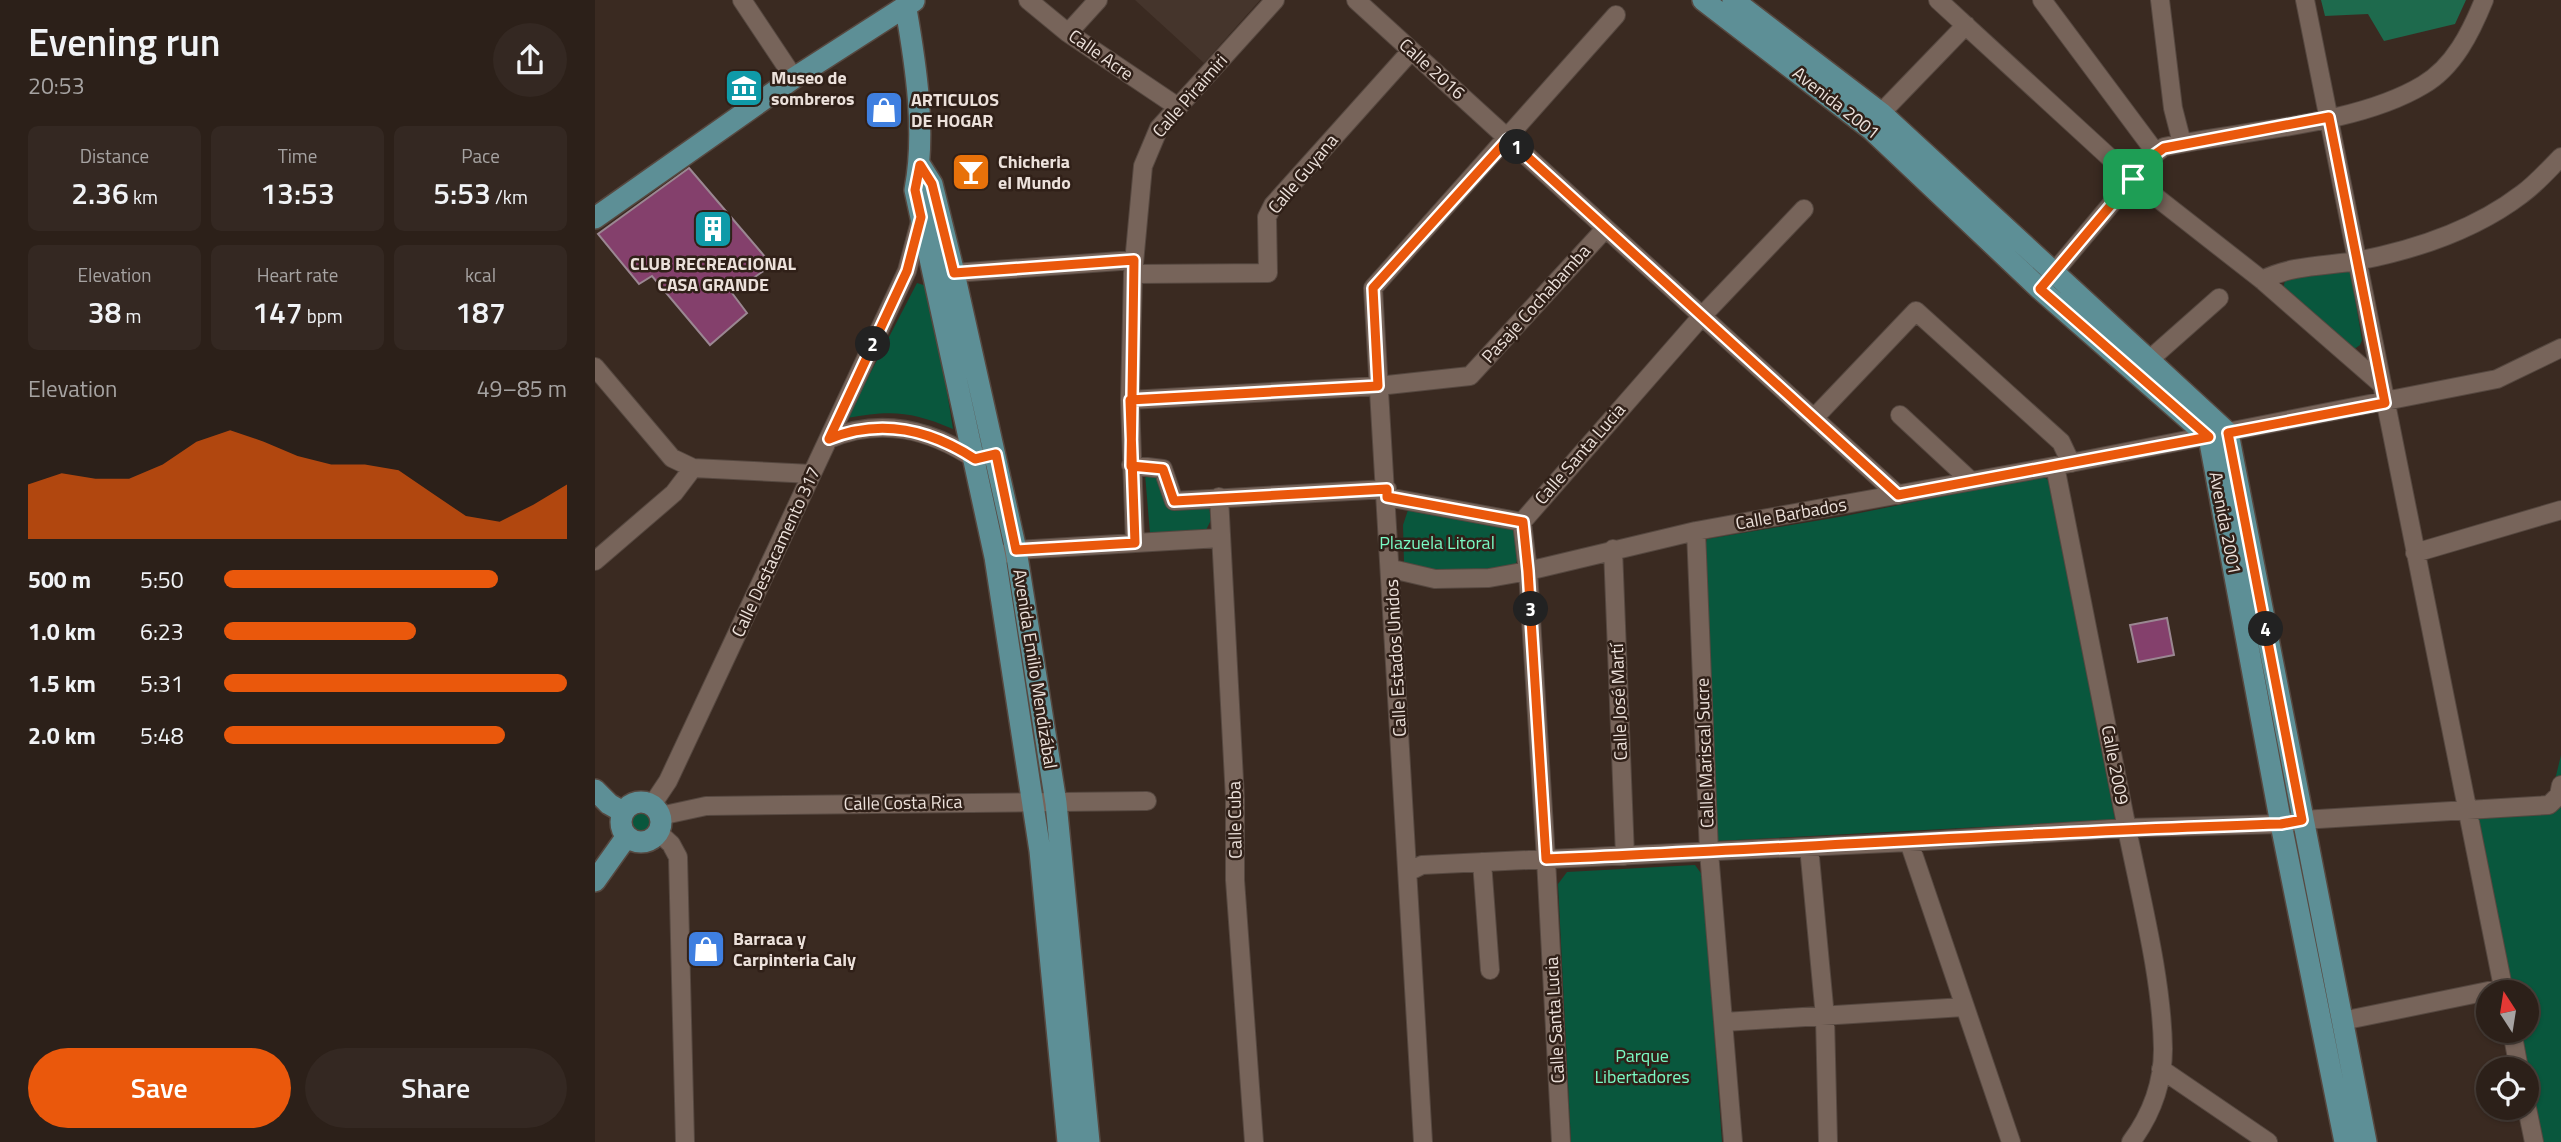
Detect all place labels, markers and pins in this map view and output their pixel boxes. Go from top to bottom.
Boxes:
place label: Museo de sombreros [771,64,855,112]
museum icon: Museo de sombreros [723,67,765,109]
place label: ARTICULOS DE HOGAR [911,86,999,134]
shop icon: ARTICULOS DE HOGAR [863,89,905,131]
pin: 1 [1499,130,1535,164]
place label: Chicheria el Mundo [998,148,1071,196]
pin [2103,149,2163,209]
bar icon: Chicheria el Mundo [950,151,992,193]
building icon: CLUB RECREACIONAL CASA GRANDE [692,208,734,250]
place label: CLUB RECREACIONAL CASA GRANDE [630,250,796,298]
pin: 2 [855,326,891,362]
pin: 3 [1513,592,1549,626]
pin: 4 [2249,612,2283,646]
place label: Barraca y Carpinteria Caly [733,925,856,973]
shop icon: Barraca y Carpinteria Caly [685,928,727,970]

